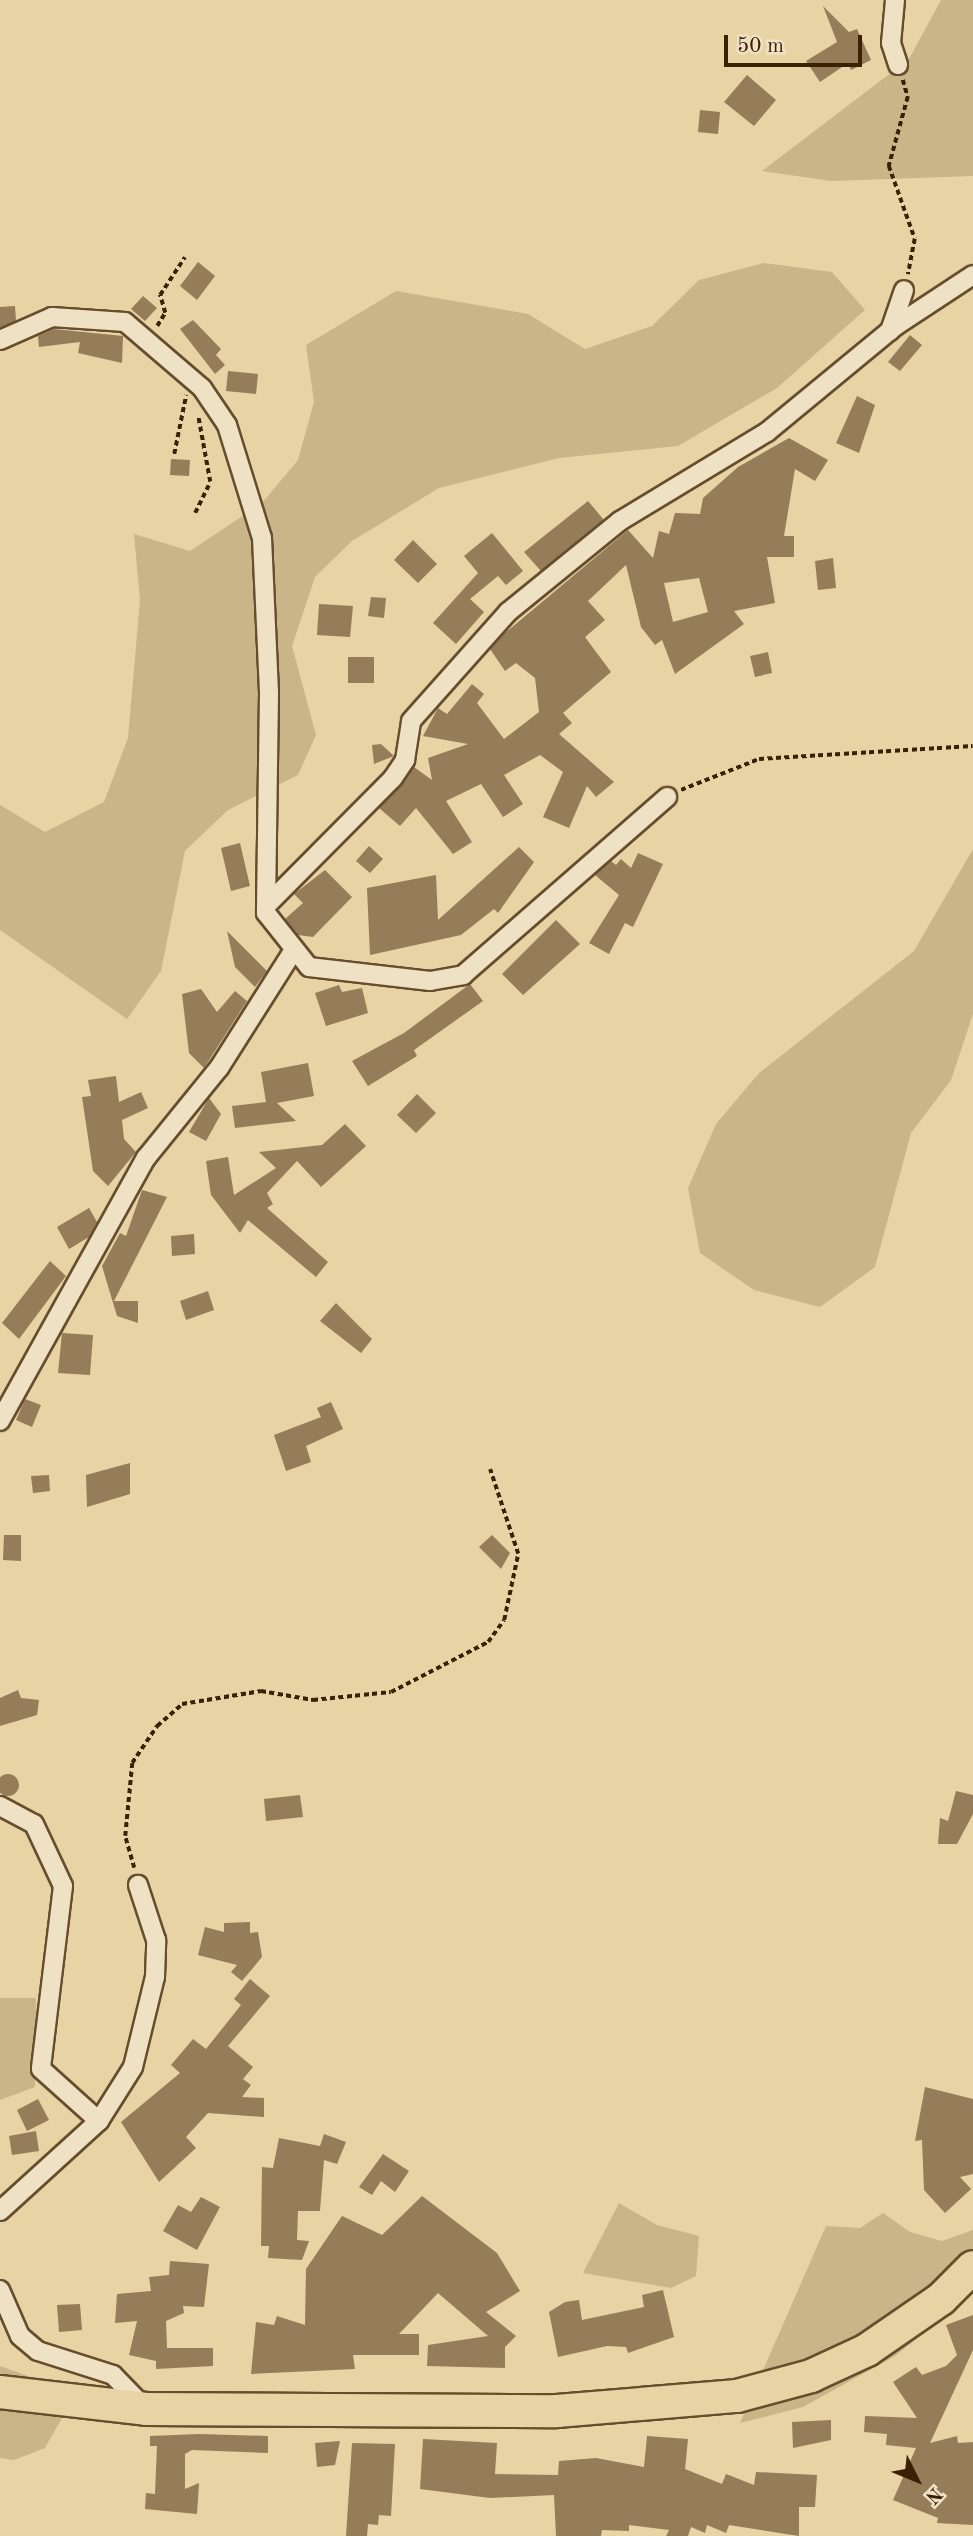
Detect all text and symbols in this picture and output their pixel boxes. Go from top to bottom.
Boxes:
scale bar [728,21,866,65]
text: 50 m [737,36,784,57]
north arrow [882,2445,952,2515]
text: N [921,2483,945,2506]

